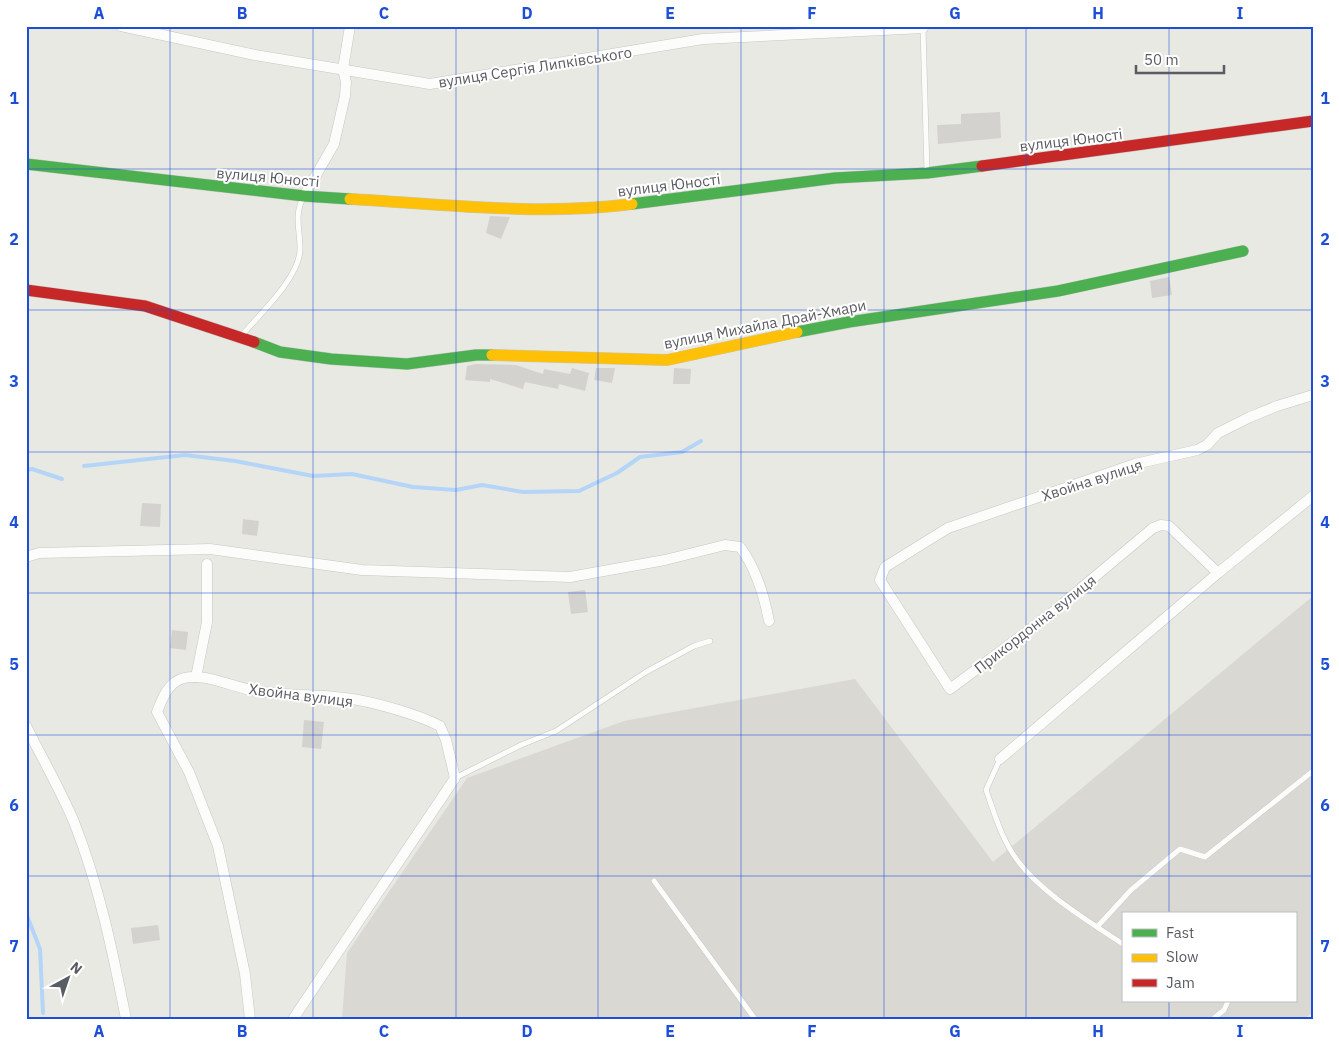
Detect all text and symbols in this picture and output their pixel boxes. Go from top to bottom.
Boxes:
text: A [94,3,105,23]
text: B [237,3,248,23]
text: C [379,3,389,23]
text: D [521,3,533,23]
text: E [665,3,675,23]
text: F [807,3,817,23]
text: G [949,3,961,23]
text: H [1092,3,1104,23]
text: I [1237,3,1244,23]
street label: вулиця Сергія Липківського [437,42,633,92]
scale bar [1136,42,1224,74]
text: 50 m [1144,50,1179,69]
text: 1 [9,88,19,108]
text: 1 [1320,88,1330,108]
street label: вулиця Юності [1019,124,1123,156]
street label: вулиця Юності [216,163,320,191]
street label: вулиця Юності [617,169,721,201]
text: 2 [9,229,19,249]
text: 2 [1320,229,1330,249]
street label: вулиця Михайла Драй-Хмари [662,295,868,353]
text: 3 [9,371,19,391]
text: 3 [1320,371,1330,391]
street label: Хвойна вулиця [1039,455,1145,505]
text: 4 [9,512,19,532]
text: 4 [1320,512,1330,532]
street label: Прикордонна вулиця [970,571,1100,677]
text: 5 [9,654,19,674]
text: 5 [1320,654,1330,674]
street label: Хвойна вулиця [248,679,354,711]
text: 6 [9,795,19,815]
text: 6 [1320,795,1330,815]
legend [1122,912,1296,1002]
text: Fast [1166,923,1194,942]
text: 7 [9,936,19,956]
text: 7 [1320,936,1330,956]
text: Slow [1166,947,1199,966]
north arrow [42,952,92,1002]
text: N [67,958,86,978]
text: Jam [1166,973,1195,992]
text: A [94,1021,105,1041]
text: B [237,1021,248,1041]
text: C [379,1021,389,1041]
text: D [521,1021,533,1041]
text: E [665,1021,675,1041]
text: F [807,1021,817,1041]
text: G [949,1021,961,1041]
text: H [1092,1021,1104,1041]
text: I [1237,1021,1244,1041]

